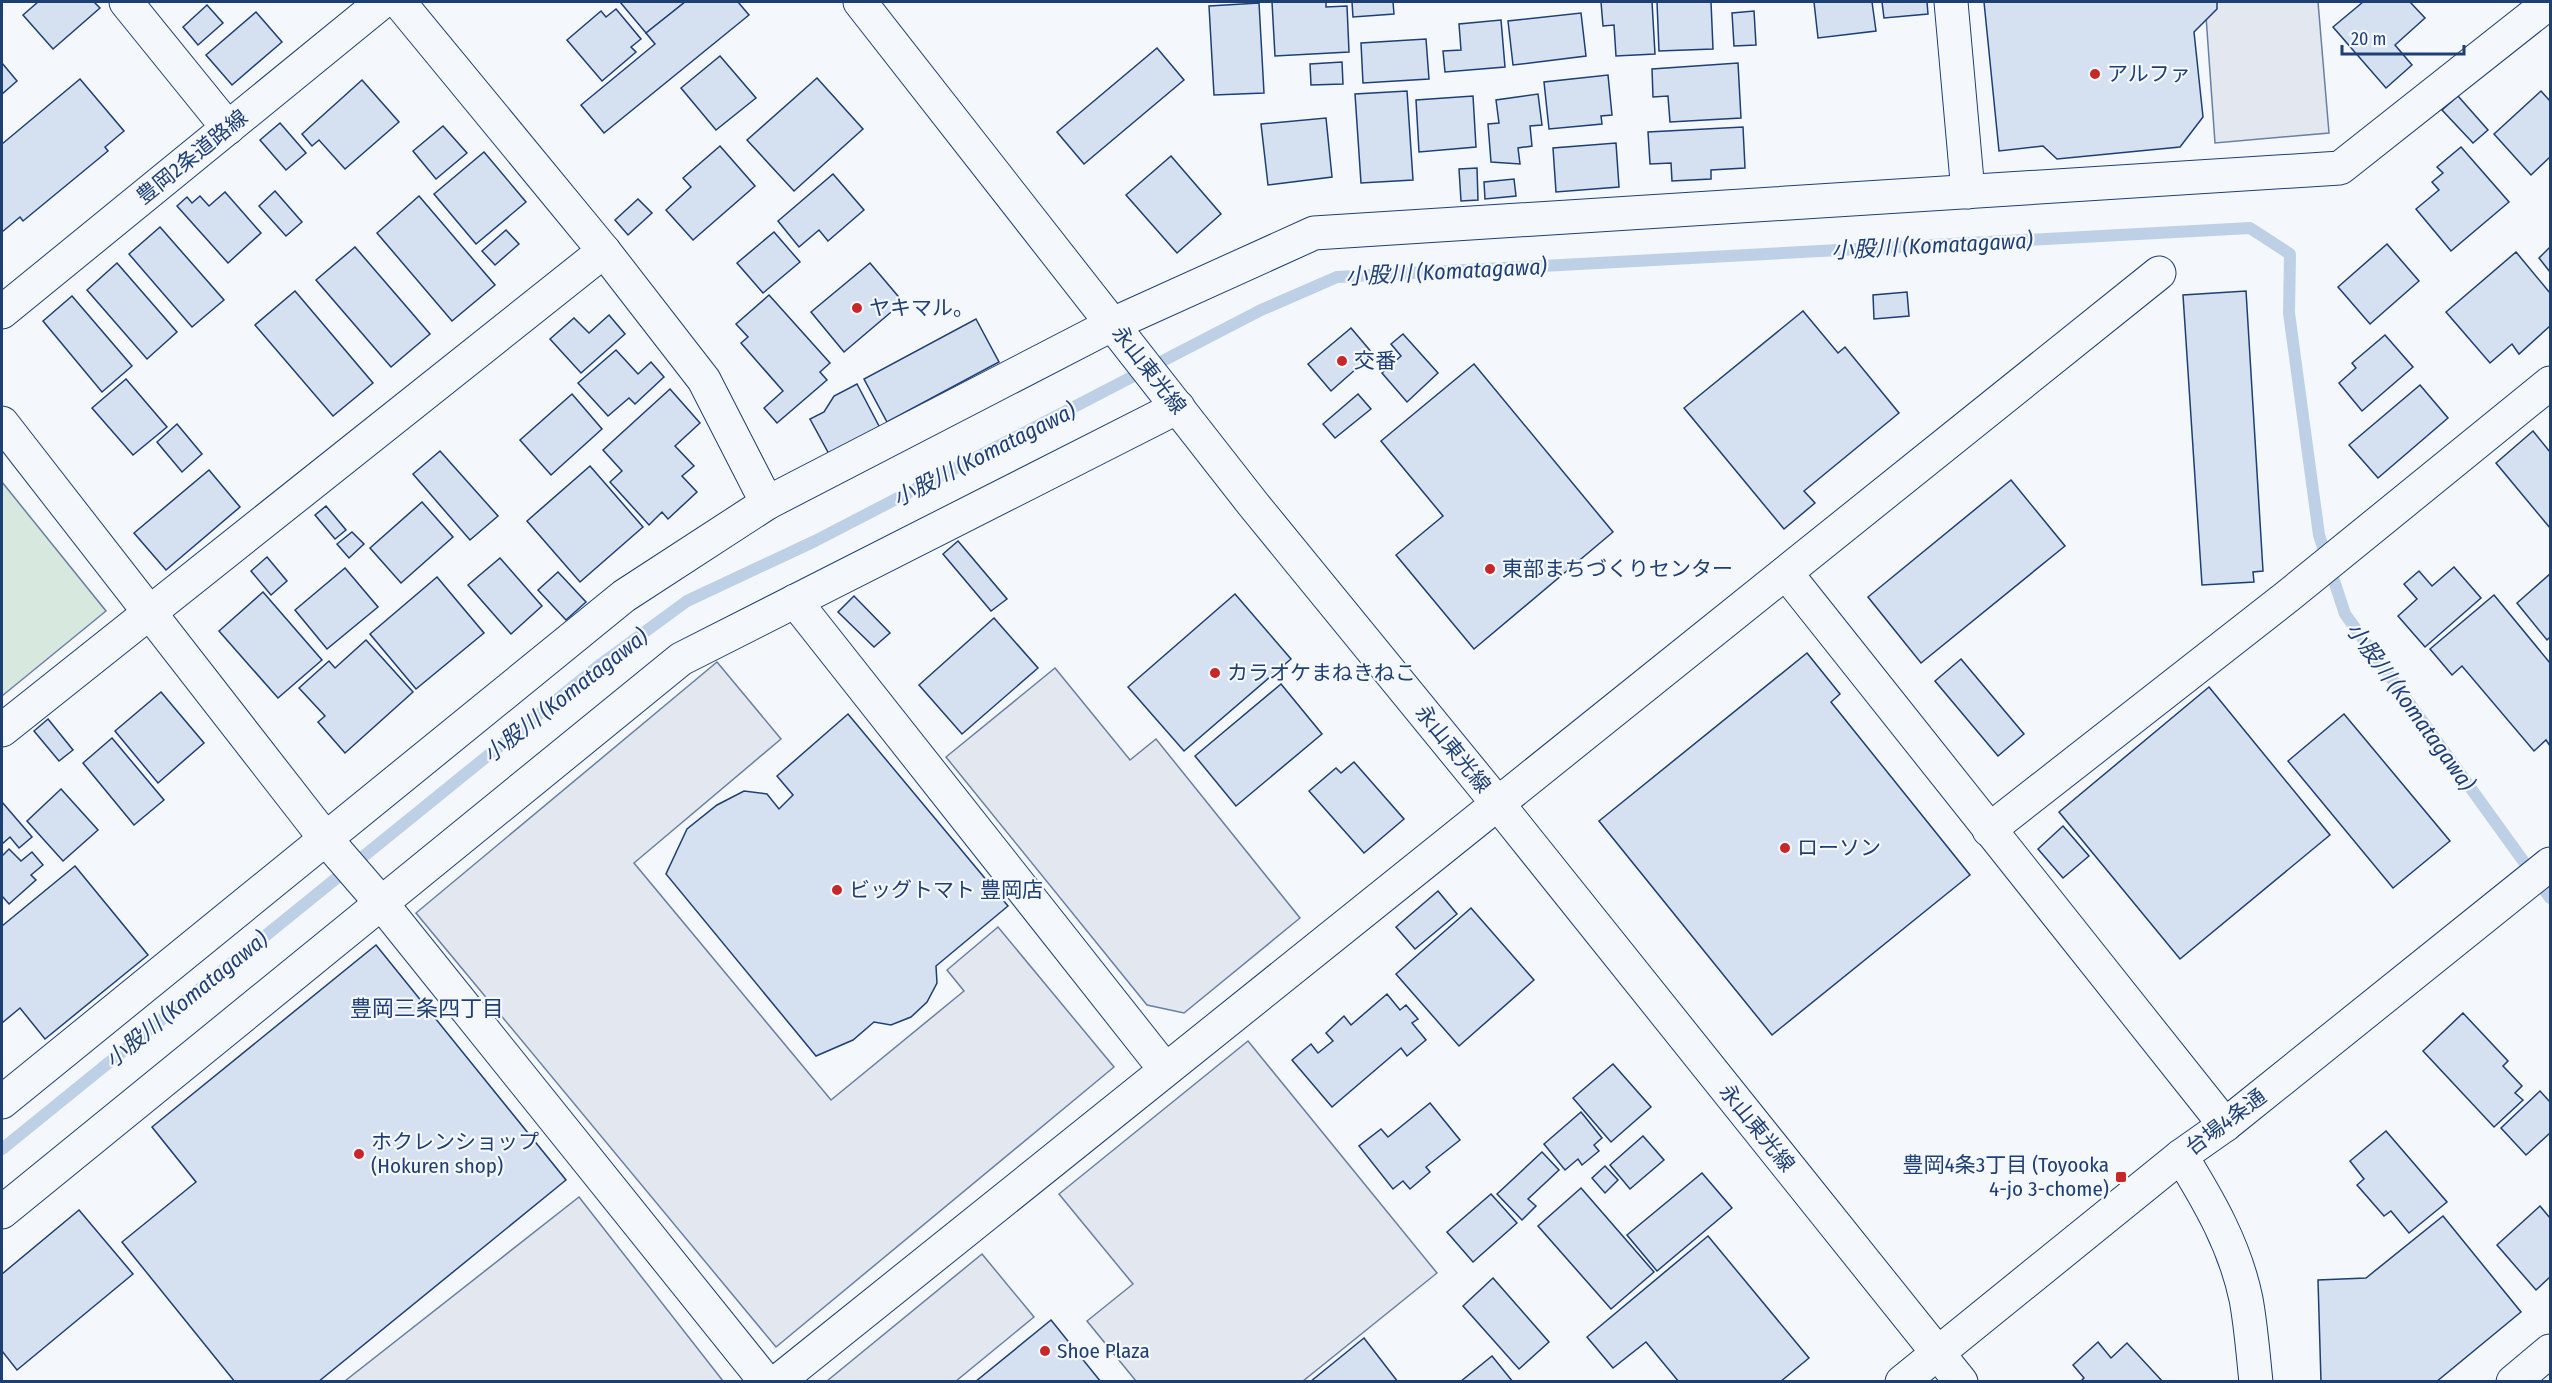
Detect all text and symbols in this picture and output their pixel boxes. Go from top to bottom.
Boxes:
scale bar [2342,18,2464,56]
text: 20 m [2351,28,2386,50]
place label: アルファ [2107,61,2191,87]
marker: アルファ [2088,67,2102,81]
street label: 豊岡2条道路線 [131,104,253,210]
water label: 小股川 (Komatagawa) [1831,227,2034,264]
water label: 小股川 (Komatagawa) [1345,253,1548,290]
place label: ヤキマル。 [869,295,974,321]
marker: ヤキマル。 [850,301,864,315]
street label: 永山東光線 [1106,321,1192,419]
place label: 交番 [1354,348,1396,374]
marker: 交番 [1335,354,1349,368]
water label: 小股川 (Komatagawa) [888,396,1081,512]
place label: 東部まちづくりセンター [1502,556,1733,582]
marker: 東部まちづくりセンター [1483,562,1497,576]
water label: 小股川 (Komatagawa) [2340,617,2481,796]
water label: 小股川 (Komatagawa) [478,622,654,768]
place label: カラオケまねきねこ [1227,660,1416,686]
marker: カラオケまねきねこ [1208,666,1222,680]
street label: 永山東光線 [1410,700,1496,798]
place label: ローソン [1797,835,1881,861]
marker: ローソン [1778,841,1792,855]
place label: ビッグトマト 豊岡店 [849,877,1043,903]
marker: ビッグトマト 豊岡店 [830,883,844,897]
water label: 小股川 (Komatagawa) [99,925,274,1073]
district label: 豊岡三条四丁目 [350,995,504,1022]
street label: 永山東光線 [1714,1079,1800,1177]
street label: 台場4条通 [2181,1083,2271,1161]
place label: ホクレンショップ (Hokuren shop) [371,1129,539,1179]
marker: ホクレンショップ (Hokuren shop) [352,1147,366,1161]
place label: 豊岡4条3丁目 (Toyooka 4-jo 3-chome) [1903,1152,2109,1202]
marker: 豊岡4条3丁目 (Toyooka 4-jo 3-chome) [2114,1170,2128,1184]
place label: Shoe Plaza [1057,1338,1150,1364]
marker: Shoe Plaza [1038,1344,1052,1358]

